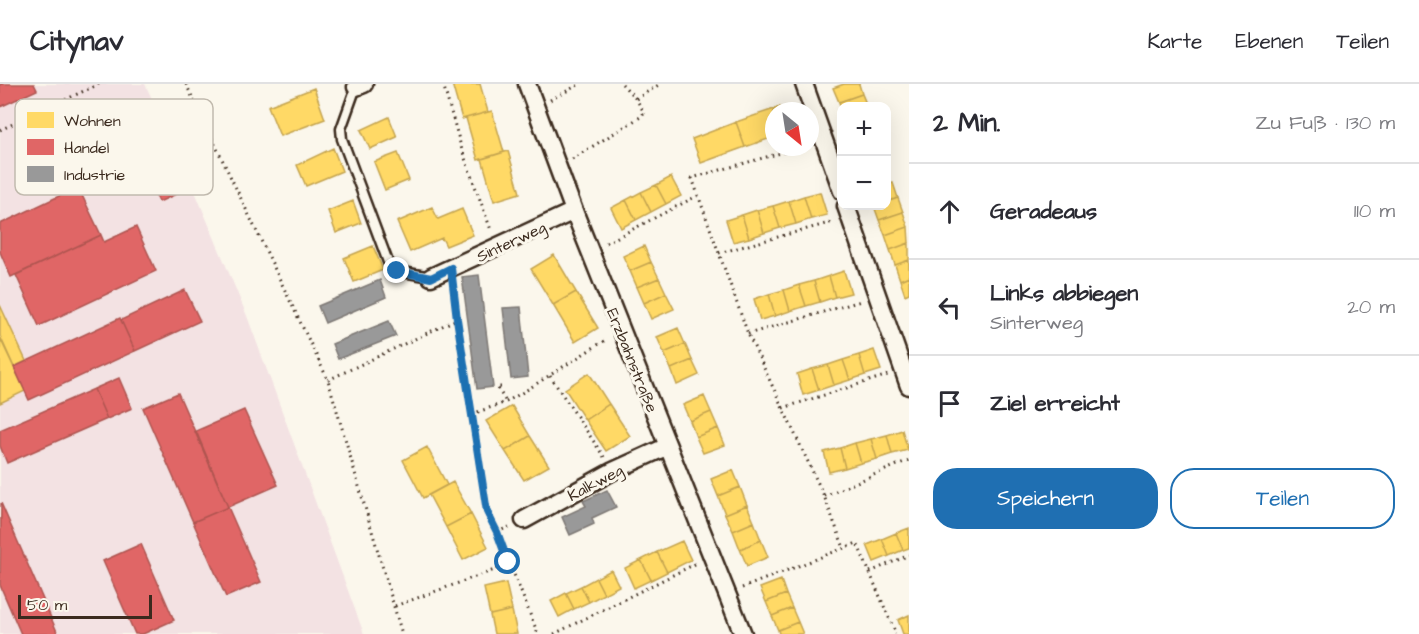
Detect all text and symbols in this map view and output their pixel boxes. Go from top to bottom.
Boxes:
text: Citynav [30,22,124,61]
text: Karte [1147,27,1202,56]
text: Ebenen [1235,27,1303,56]
text: Teilen [1336,27,1389,56]
legend [15,99,213,195]
north arrow [765,102,819,156]
map controls [837,102,891,210]
button: + [837,102,891,156]
text: 2 Min. [933,105,1000,141]
text: Zu Fuß · 130 m [1255,109,1395,137]
text: Wohnen [64,110,121,132]
text: Handel [64,137,109,159]
button: − [837,156,891,210]
text: Industrie [64,164,126,186]
icon: ahead [933,195,966,228]
text: Geradeaus [990,196,1097,227]
text: 110 m [1354,197,1395,225]
street label: Sinterweg [473,216,550,269]
route end [383,257,409,283]
text: Links abbiegen [990,278,1138,309]
icon: left [933,291,966,324]
text: 20 m [1347,293,1395,321]
street label: Erzbahnstraße [601,305,663,416]
text: Sinterweg [990,309,1083,337]
icon: arrive [933,387,966,420]
text: Ziel erreicht [990,388,1120,419]
street label: Kalkweg [564,459,628,508]
button: Speichern [933,468,1158,529]
button: Teilen [1170,468,1395,529]
route start [494,548,520,574]
scale bar [18,592,152,620]
text: 50 m [27,594,67,616]

